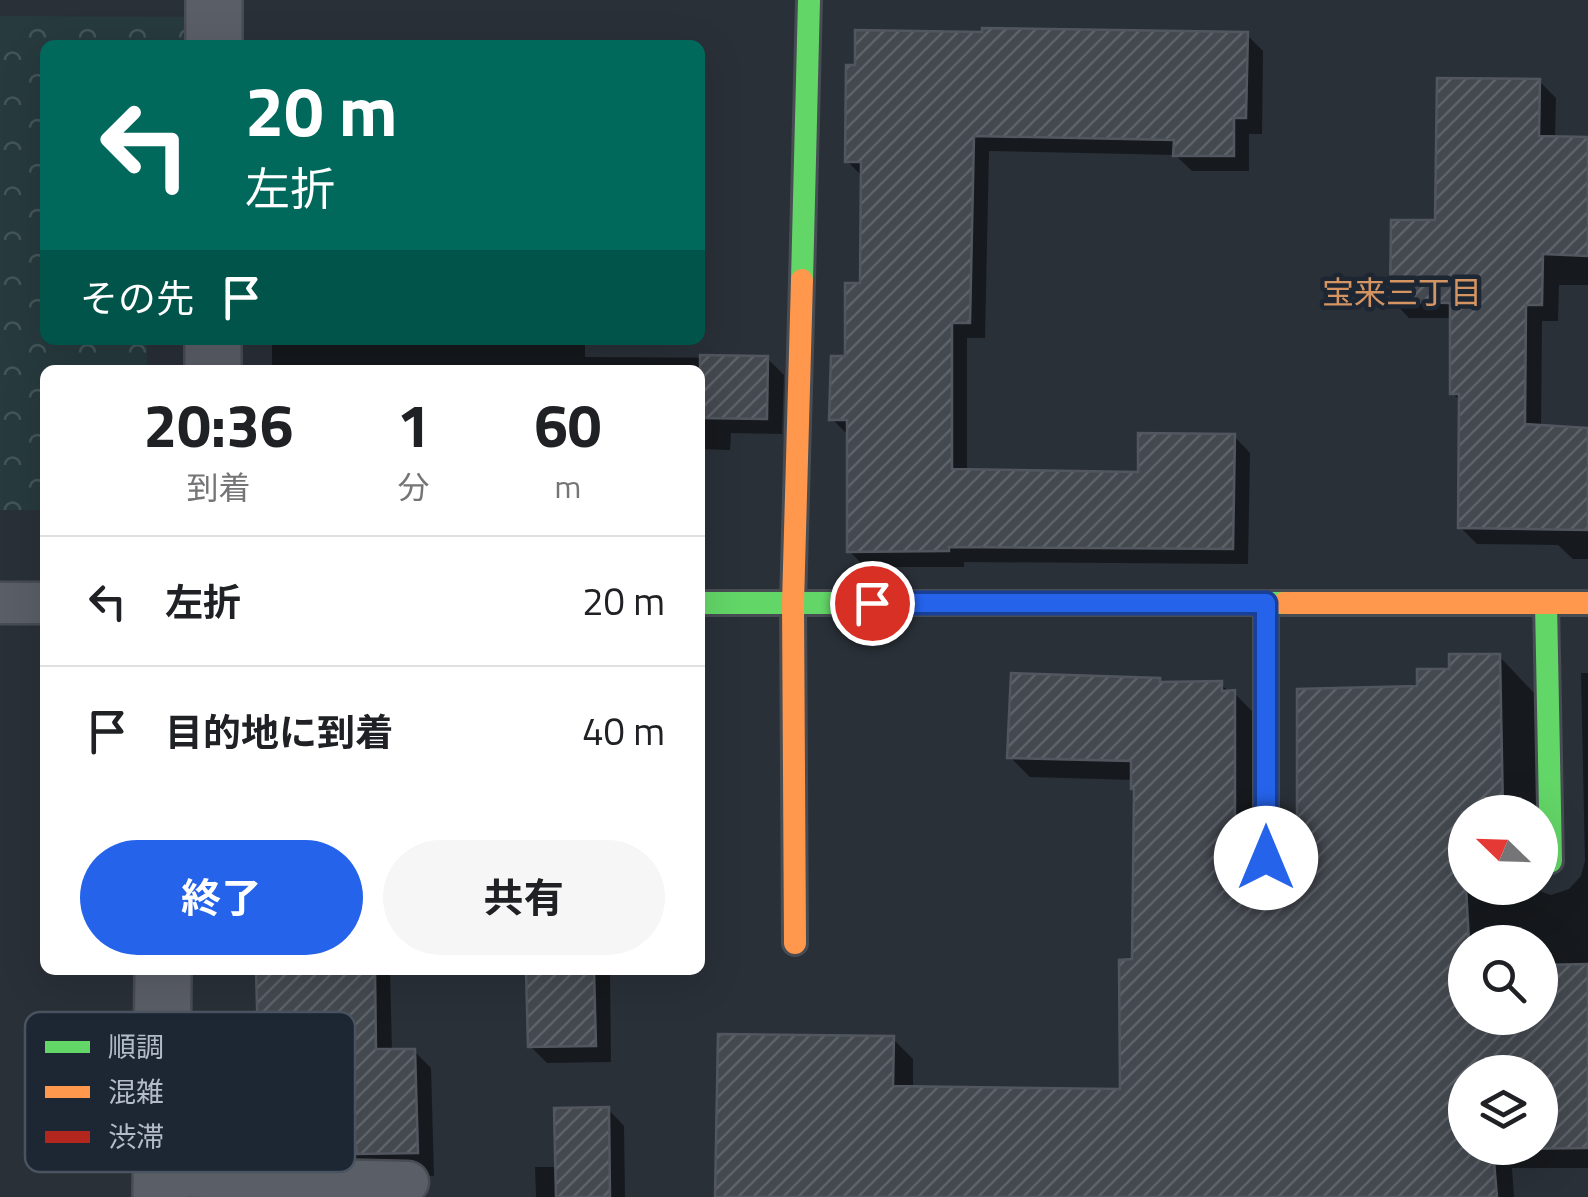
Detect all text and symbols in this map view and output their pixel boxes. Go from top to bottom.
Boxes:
text: 20 m [245,57,398,163]
icon: left [80,80,210,210]
text: 左折 [245,154,335,222]
district label: 宝来三丁目 [1322,268,1482,316]
text: その先 [80,269,194,327]
icon: arrive [214,270,269,325]
text: 20:36 [144,379,293,470]
text: 1 [397,379,431,470]
text: 60 [534,379,601,470]
text: m [554,462,581,510]
text: 到着 [186,463,250,511]
text: 分 [398,463,430,511]
pin [830,561,915,646]
text: 20 m [582,572,665,630]
text: 左折 [165,573,241,631]
icon: left [80,574,135,629]
icon: arrive [845,576,900,631]
text: 40 m [582,702,665,760]
text: 目的地に到着 [165,703,393,761]
icon: arrive [80,704,135,759]
north arrow [1448,795,1558,905]
map controls [1448,795,1558,1165]
position arrow [1214,806,1318,910]
button: 終了 [80,840,363,955]
button: 共有 [383,840,665,955]
button: search [1448,925,1558,1035]
legend [25,1012,355,1172]
text: 順調 [108,1025,164,1068]
button: layers [1448,1055,1558,1165]
text: 混雑 [108,1070,164,1113]
text: 渋滞 [108,1115,164,1158]

